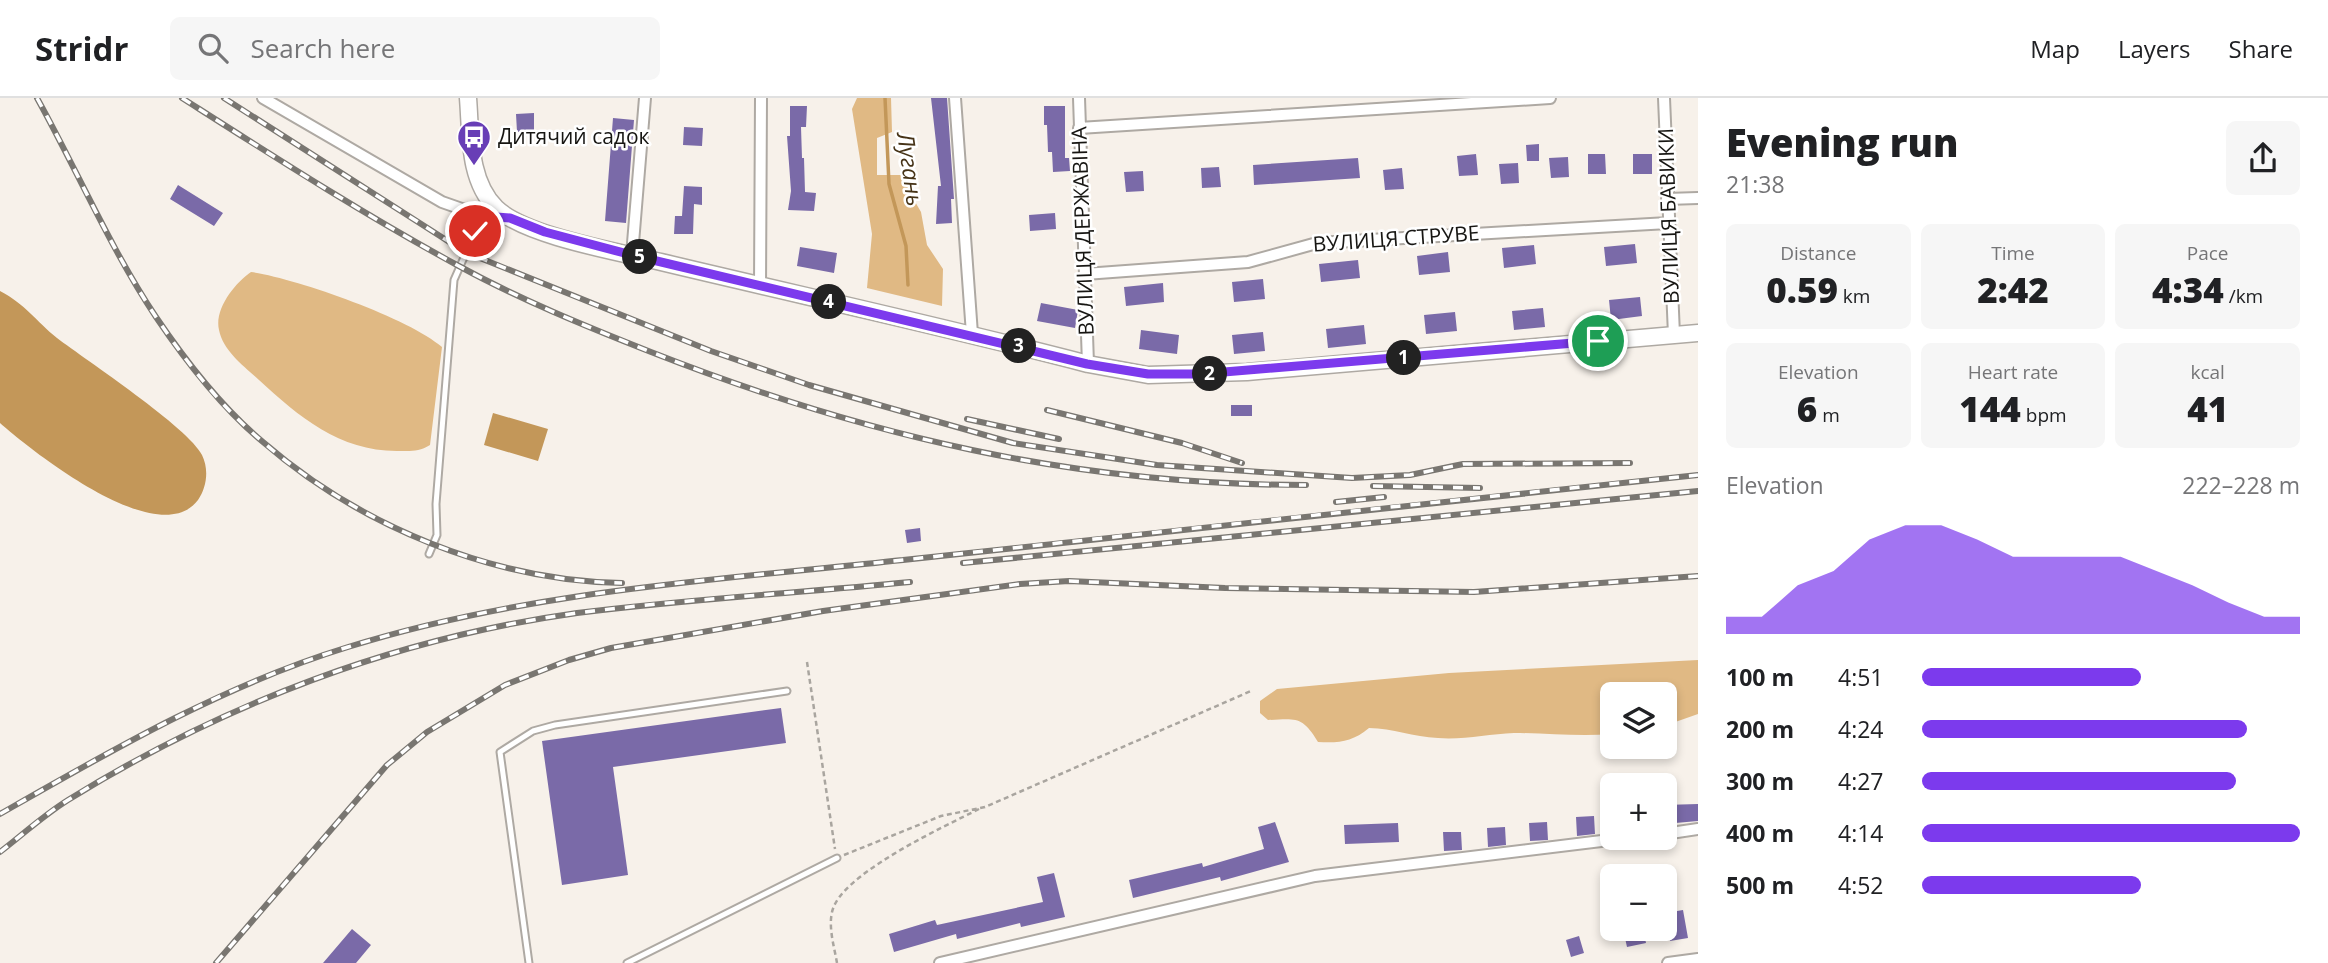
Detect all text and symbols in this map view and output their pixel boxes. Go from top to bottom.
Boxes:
search box [170,17,660,80]
text: Stridr [35,26,128,71]
icon: search [194,29,232,67]
text: Search here [250,30,395,66]
text: Map [2030,32,2080,65]
text: Layers [2118,32,2191,65]
text: Share [2229,32,2293,65]
text: Evening run [1726,116,1958,168]
bus stop icon: Дитячий садок [455,118,493,167]
button: share [2226,121,2300,195]
place label: Дитячий садок [498,122,650,150]
street label: ВУЛИЦЯ ДЕРЖАВІНА [1064,125,1100,336]
street label: ВУЛИЦЯ БАВИКИ [1651,128,1685,304]
water label: Лугань [890,129,932,208]
text: 21:38 [1726,168,1785,200]
pin [445,201,505,261]
icon: check [456,212,494,250]
street label: ВУЛИЦЯ СТРУВЕ [1312,218,1480,258]
pin: 5 [622,240,658,274]
text: Distance [1780,240,1857,266]
text: Time [1991,240,2035,266]
text: Pace [2187,240,2229,266]
text: 5 [634,243,645,269]
text: 0.59 [1766,266,1838,313]
text: 2:42 [1977,266,2049,313]
text: 4:34 [2152,266,2224,313]
text: km [1838,283,1870,309]
text: /km [2224,283,2263,309]
pin: 4 [812,284,846,320]
text: 4 [823,288,834,314]
pin [1568,311,1628,371]
icon: arrive [1579,322,1617,360]
pin: 3 [1002,328,1036,364]
text: 3 [1013,332,1024,358]
pin: 1 [1386,341,1422,376]
text: 1 [1398,344,1409,370]
pin: 2 [1192,356,1228,392]
text: Elevation [1778,359,1859,385]
text: Heart rate [1968,359,2058,385]
text: kcal [2190,359,2225,385]
text: 2 [1204,360,1215,386]
text: 6 [1797,385,1817,432]
text: 144 [1959,385,2021,432]
text: 41 [2187,385,2228,432]
text: m [1817,402,1840,428]
text: bpm [2021,402,2067,428]
text: Elevation [1726,469,1824,501]
text: 222–228 m [2182,469,2300,501]
text: 100 m [1726,661,1794,693]
text: 4:51 [1838,661,1884,693]
map controls [1600,682,1677,941]
button: layers [1600,682,1677,759]
text: 200 m [1726,713,1794,745]
text: 4:24 [1838,713,1884,745]
text: 300 m [1726,765,1794,797]
text: 4:27 [1838,765,1884,797]
button: + [1600,773,1677,850]
text: 400 m [1726,817,1794,849]
text: 4:14 [1838,817,1884,849]
button: − [1600,864,1677,941]
text: 500 m [1726,869,1794,901]
text: 4:52 [1838,869,1884,901]

